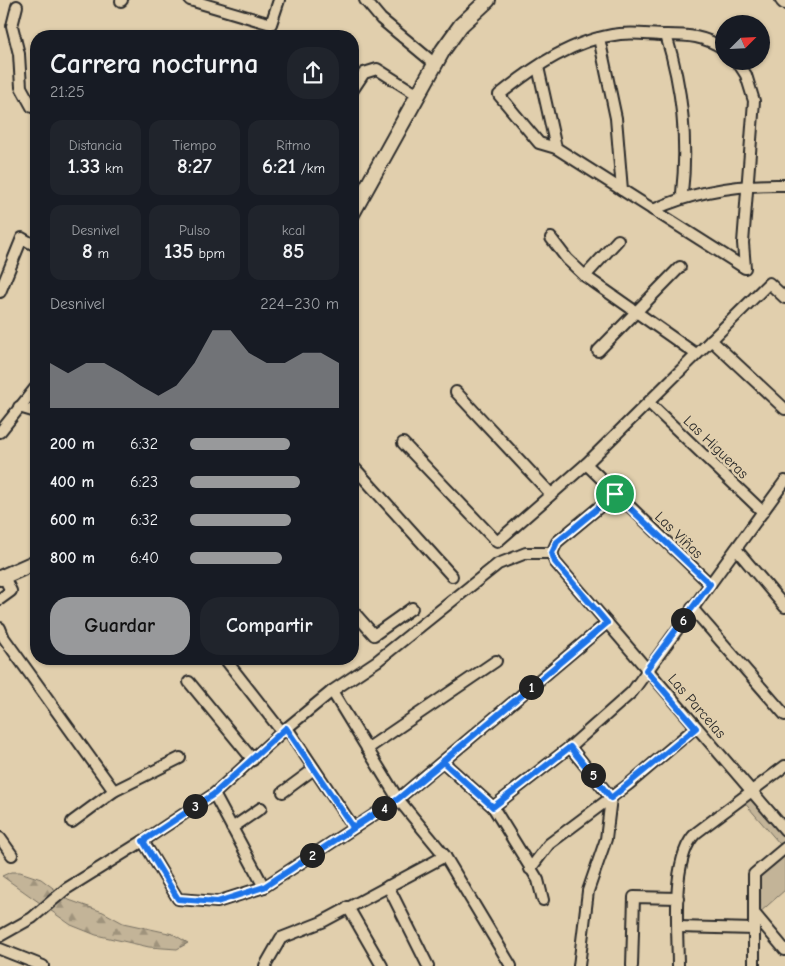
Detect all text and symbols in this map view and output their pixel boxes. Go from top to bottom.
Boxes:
north arrow [715,15,770,70]
map controls [715,15,770,70]
button: share [287,47,339,99]
text: Carrera nocturna [50,48,258,80]
text: 21:25 [50,83,85,101]
text: Distancia [69,137,122,154]
text: Tiempo [173,137,216,154]
text: Ritmo [276,137,311,154]
text: 1.33 [68,154,100,178]
text: 8:27 [177,154,212,178]
text: 6:21 [262,154,296,178]
text: km [100,160,123,177]
text: /km [296,160,325,177]
text: Desnivel [71,222,120,239]
text: Pulso [179,222,210,239]
text: kcal [282,222,305,239]
text: 8 [82,239,93,263]
text: 135 [164,239,194,263]
text: 85 [283,239,304,263]
text: m [93,245,109,262]
text: bpm [194,245,225,262]
text: Desnivel [50,295,105,313]
text: 224–230 m [260,295,339,313]
street label: Las Higueras [680,412,752,482]
text: 200 m [50,435,95,453]
text: 6:32 [130,435,158,453]
text: 400 m [50,473,94,491]
text: 6:23 [130,473,158,491]
pin [594,473,636,515]
icon: arrive [601,480,629,508]
street label: Las Viñas [651,508,707,562]
text: 600 m [50,511,95,529]
text: 6:32 [130,511,158,529]
text: 800 m [50,549,95,567]
text: 6:40 [130,549,159,567]
button: Guardar [50,597,190,655]
button: Compartir [200,597,339,655]
pin: 6 [670,608,696,632]
text: 6 [680,612,687,629]
street label: Las Parcelas [664,670,730,742]
pin: 1 [518,674,544,700]
text: 1 [529,679,534,696]
pin: 5 [580,762,606,788]
text: 5 [590,767,597,784]
pin: 3 [182,794,208,818]
pin: 4 [372,796,396,820]
text: 3 [192,798,199,815]
text: 4 [381,800,388,817]
pin: 2 [300,842,324,868]
text: 2 [309,847,316,864]

